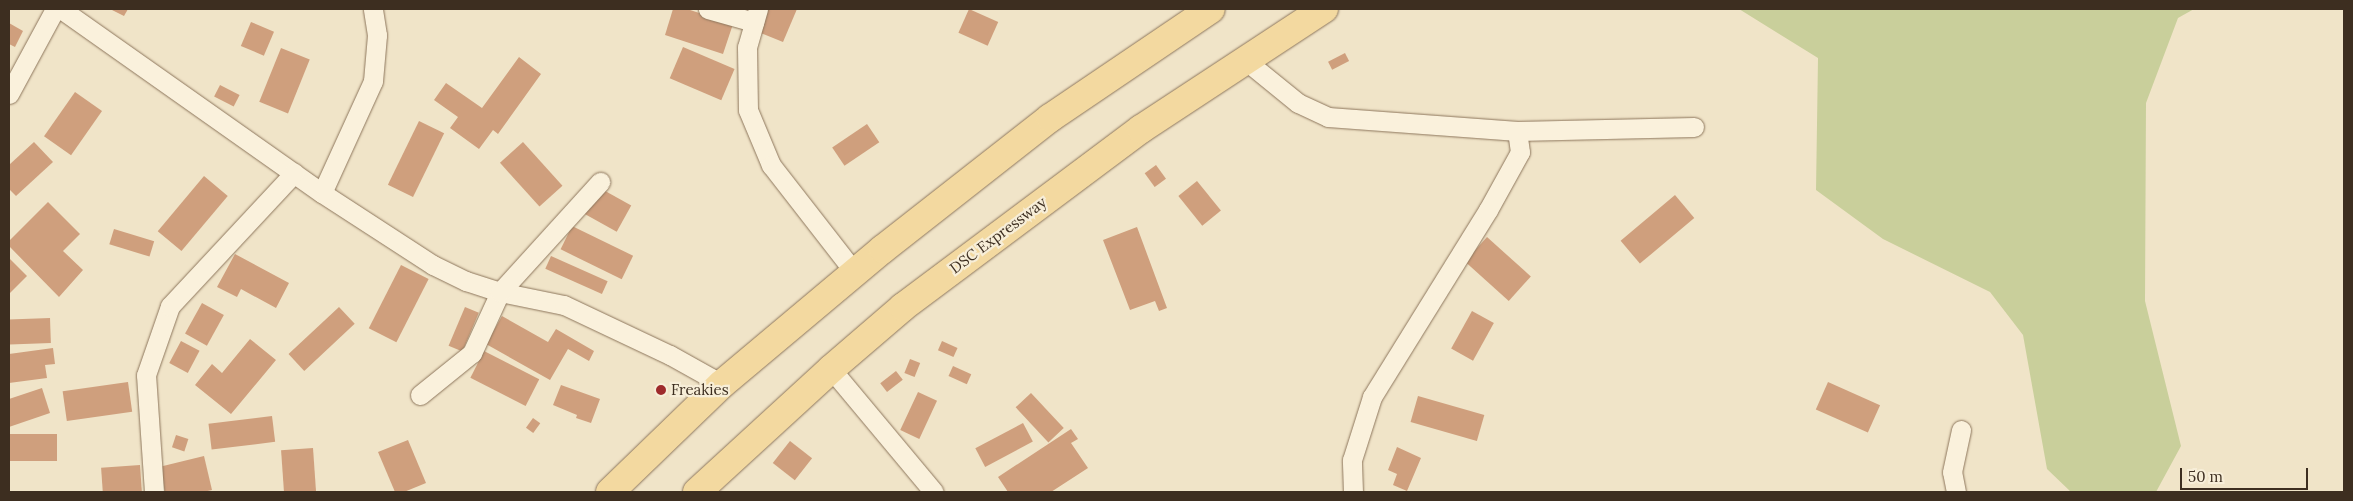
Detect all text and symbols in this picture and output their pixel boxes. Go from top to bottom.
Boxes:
street label: DSC Expressway [946,193,1050,277]
place label: Freakies [671,381,729,399]
marker: Freakies [655,384,667,396]
scale bar [2183,458,2310,490]
text: 50 m [2188,467,2223,486]

